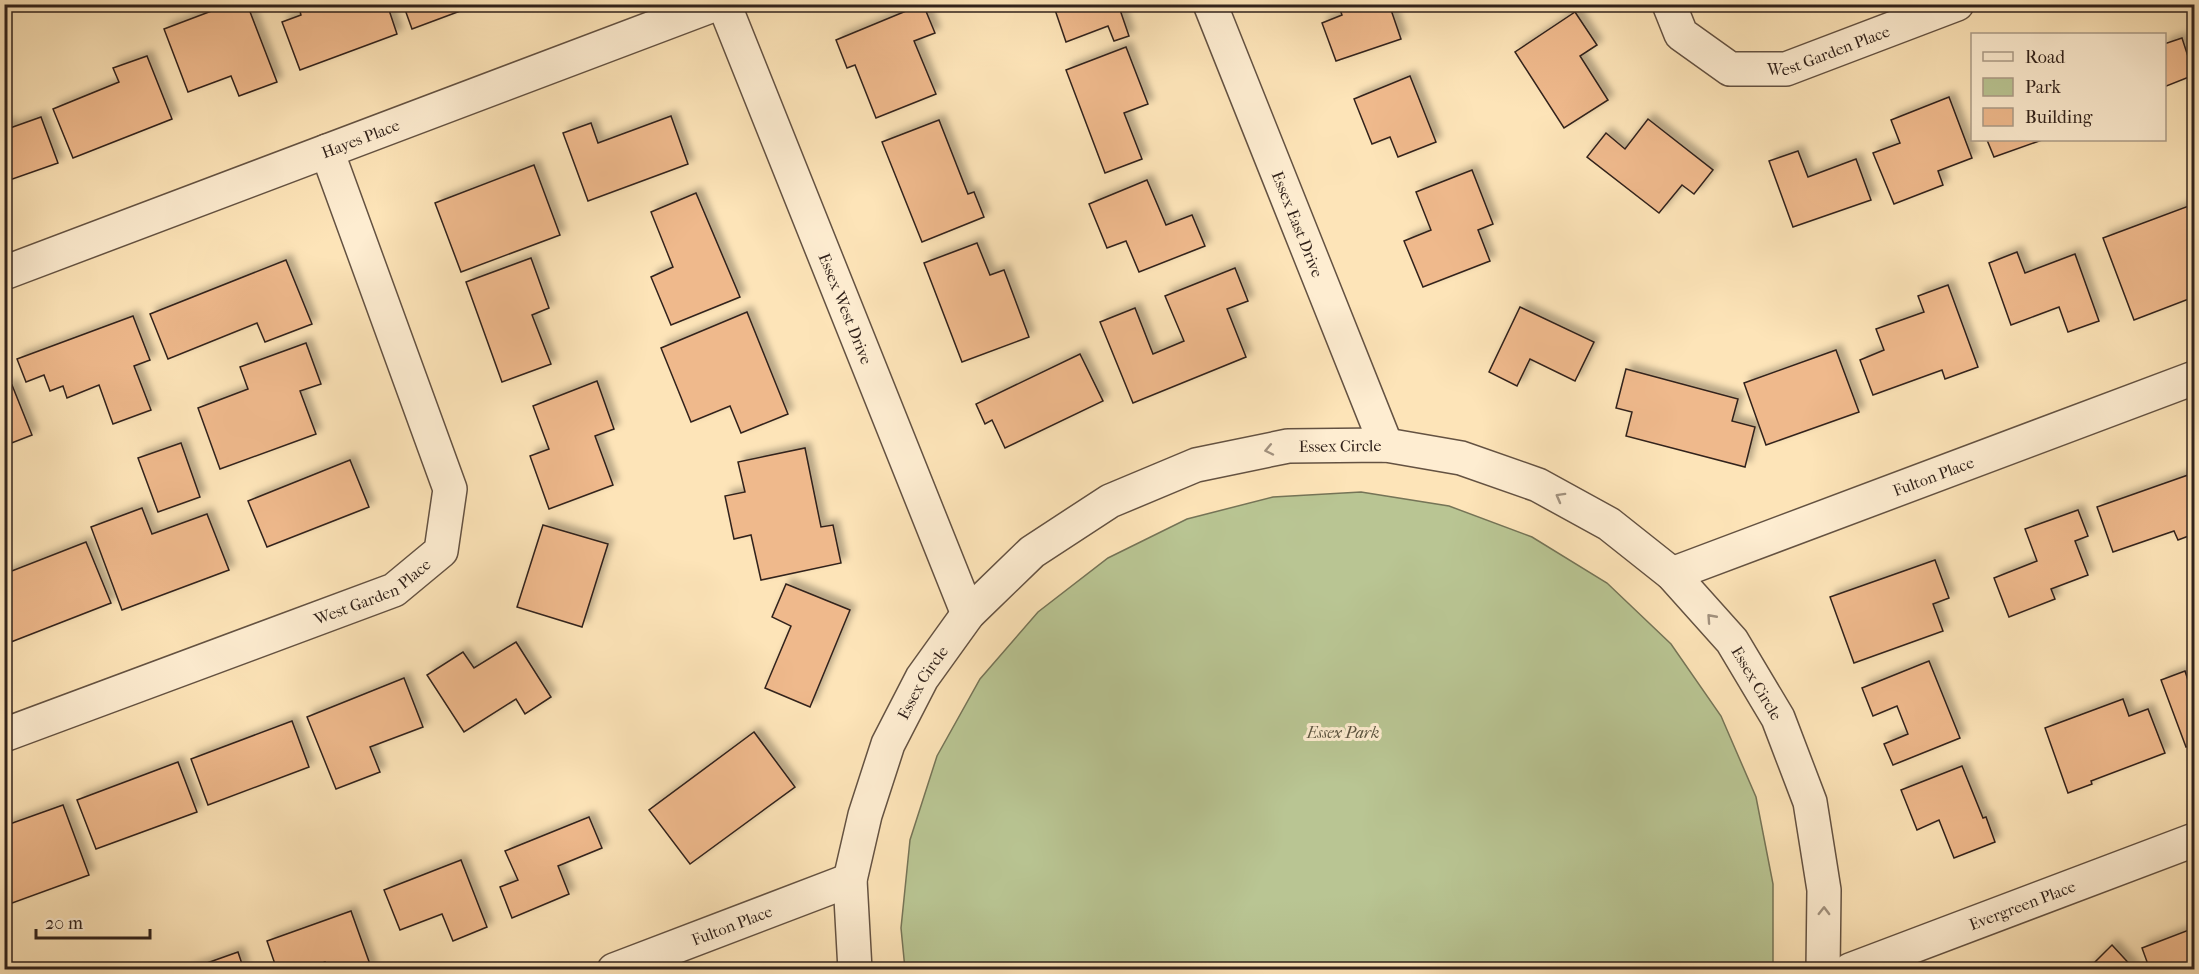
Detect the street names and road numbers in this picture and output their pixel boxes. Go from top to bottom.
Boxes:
street label: West Garden Place [1766,22,1892,79]
street label: Hayes Place [319,115,402,162]
street label: Essex East Drive [1268,169,1327,280]
street label: Essex West Drive [815,250,876,367]
street label: Essex Circle [1299,436,1381,456]
street label: Fulton Place [1890,453,1977,500]
street label: West Garden Place [311,555,435,629]
street label: Essex Circle [893,642,952,723]
street label: Essex Circle [1727,643,1786,724]
street label: Evergreen Place [1966,877,2078,934]
street label: Fulton Place [689,902,775,950]

